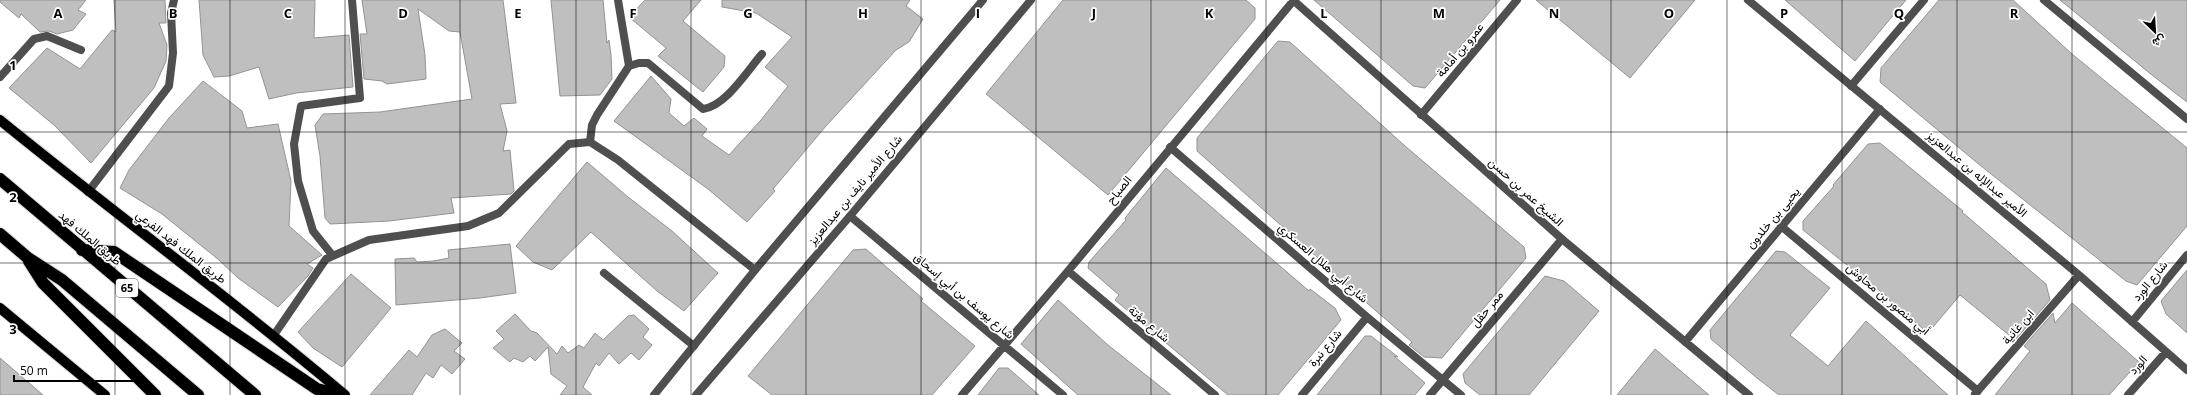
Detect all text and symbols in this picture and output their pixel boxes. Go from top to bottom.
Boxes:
text: A [54,4,63,22]
text: B [169,4,178,22]
text: C [284,4,292,22]
text: D [398,4,408,22]
text: E [514,4,522,22]
text: F [629,4,637,22]
text: G [743,4,753,22]
text: H [858,4,868,22]
text: I [976,4,980,22]
text: J [1091,4,1096,22]
text: K [1205,4,1214,22]
text: L [1320,4,1328,22]
text: M [1433,4,1445,22]
text: N [1549,4,1559,22]
text: O [1664,4,1674,22]
text: P [1780,4,1788,22]
text: Q [1894,4,1904,22]
text: R [2010,4,2019,22]
north arrow [2135,12,2175,52]
street label: عمرو بن أمامة [1432,19,1487,81]
text: ش [2150,32,2169,51]
text: 1 [9,56,17,74]
street label: الأمير عبدالإله بن عبدالعزيز [1923,126,2031,221]
street label: شارع الأمير نايف بن عبدالعزيز [803,131,907,250]
street label: الشيخ عمر بن حسن [1484,153,1568,231]
street label: الصباح [1102,172,1136,208]
street label: يحيى بن خلدون [1742,183,1804,252]
text: 2 [9,188,17,206]
street label: طريق الملك فهد [55,206,126,269]
street label: طريق الملك فهد الفرعي [131,206,230,289]
street label: شارع أبي هلال العسكري [1273,219,1372,308]
street label: شارع يوسف بن أبي إسحاق [909,249,1018,344]
street label: شارع الورد [2128,257,2172,305]
street label: أبي منصور بن محاوش [1842,259,1934,340]
road number: 65 [116,279,138,297]
street label: ممر حقل [1466,287,1507,331]
street label: شارع مؤتة [1124,301,1174,347]
street label: ابن غانية [1998,305,2038,348]
text: 3 [9,320,17,338]
street label: شارع نبرة [1304,325,1346,371]
street label: الورد [2124,351,2151,378]
scale bar [14,357,139,383]
text: 50 m [20,362,48,379]

